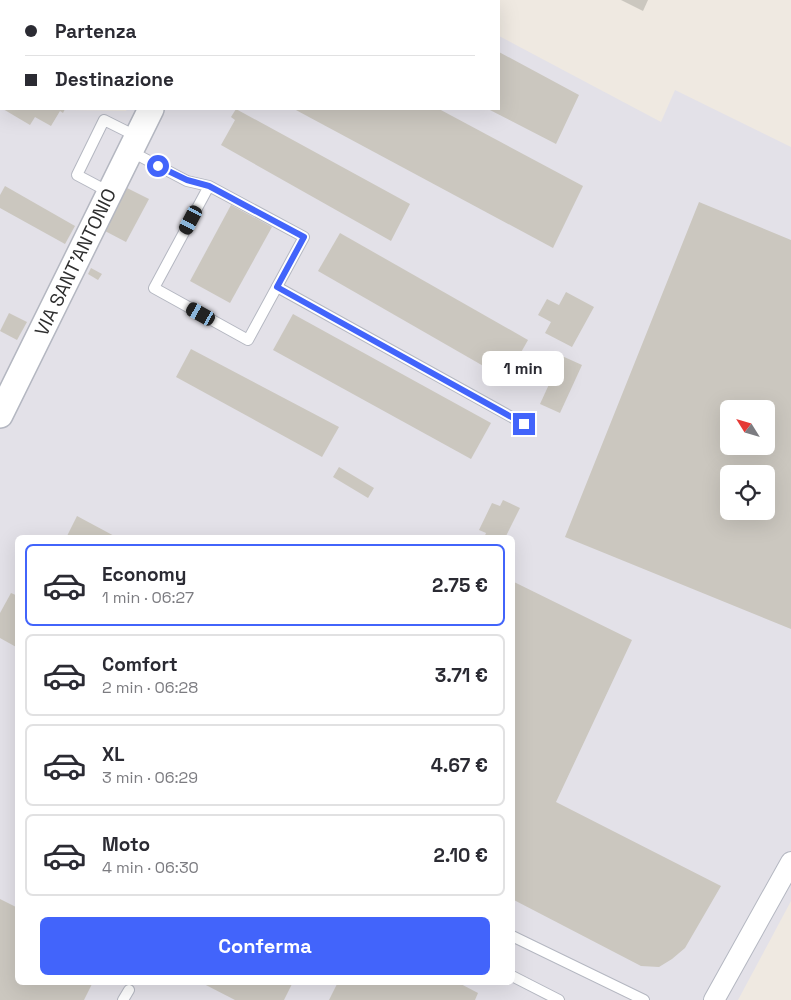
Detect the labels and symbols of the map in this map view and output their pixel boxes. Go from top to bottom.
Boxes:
route start [147,155,169,177]
street label: VIA SANT'ANTONIO [29,184,122,340]
car [177,203,204,237]
car [184,300,217,328]
callout: 1 min [483,352,565,386]
north arrow [720,400,775,455]
route end [513,413,535,435]

